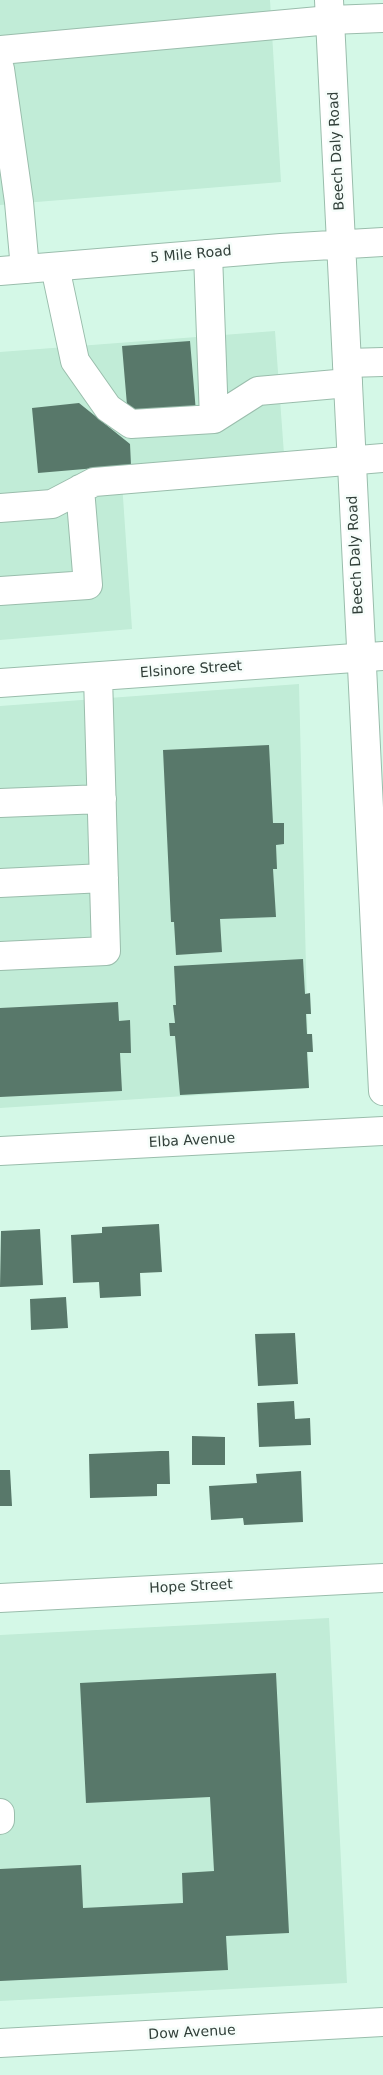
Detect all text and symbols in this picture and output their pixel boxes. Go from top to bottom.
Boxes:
street label: Beech Daly Road [325,91,349,211]
street label: 5 Mile Road [150,243,232,267]
street label: Beech Daly Road [344,495,368,615]
street label: Elsinore Street [139,658,243,682]
street label: Elba Avenue [148,1130,236,1152]
street label: Hope Street [149,1576,233,1598]
street label: Dow Avenue [148,2022,236,2044]

